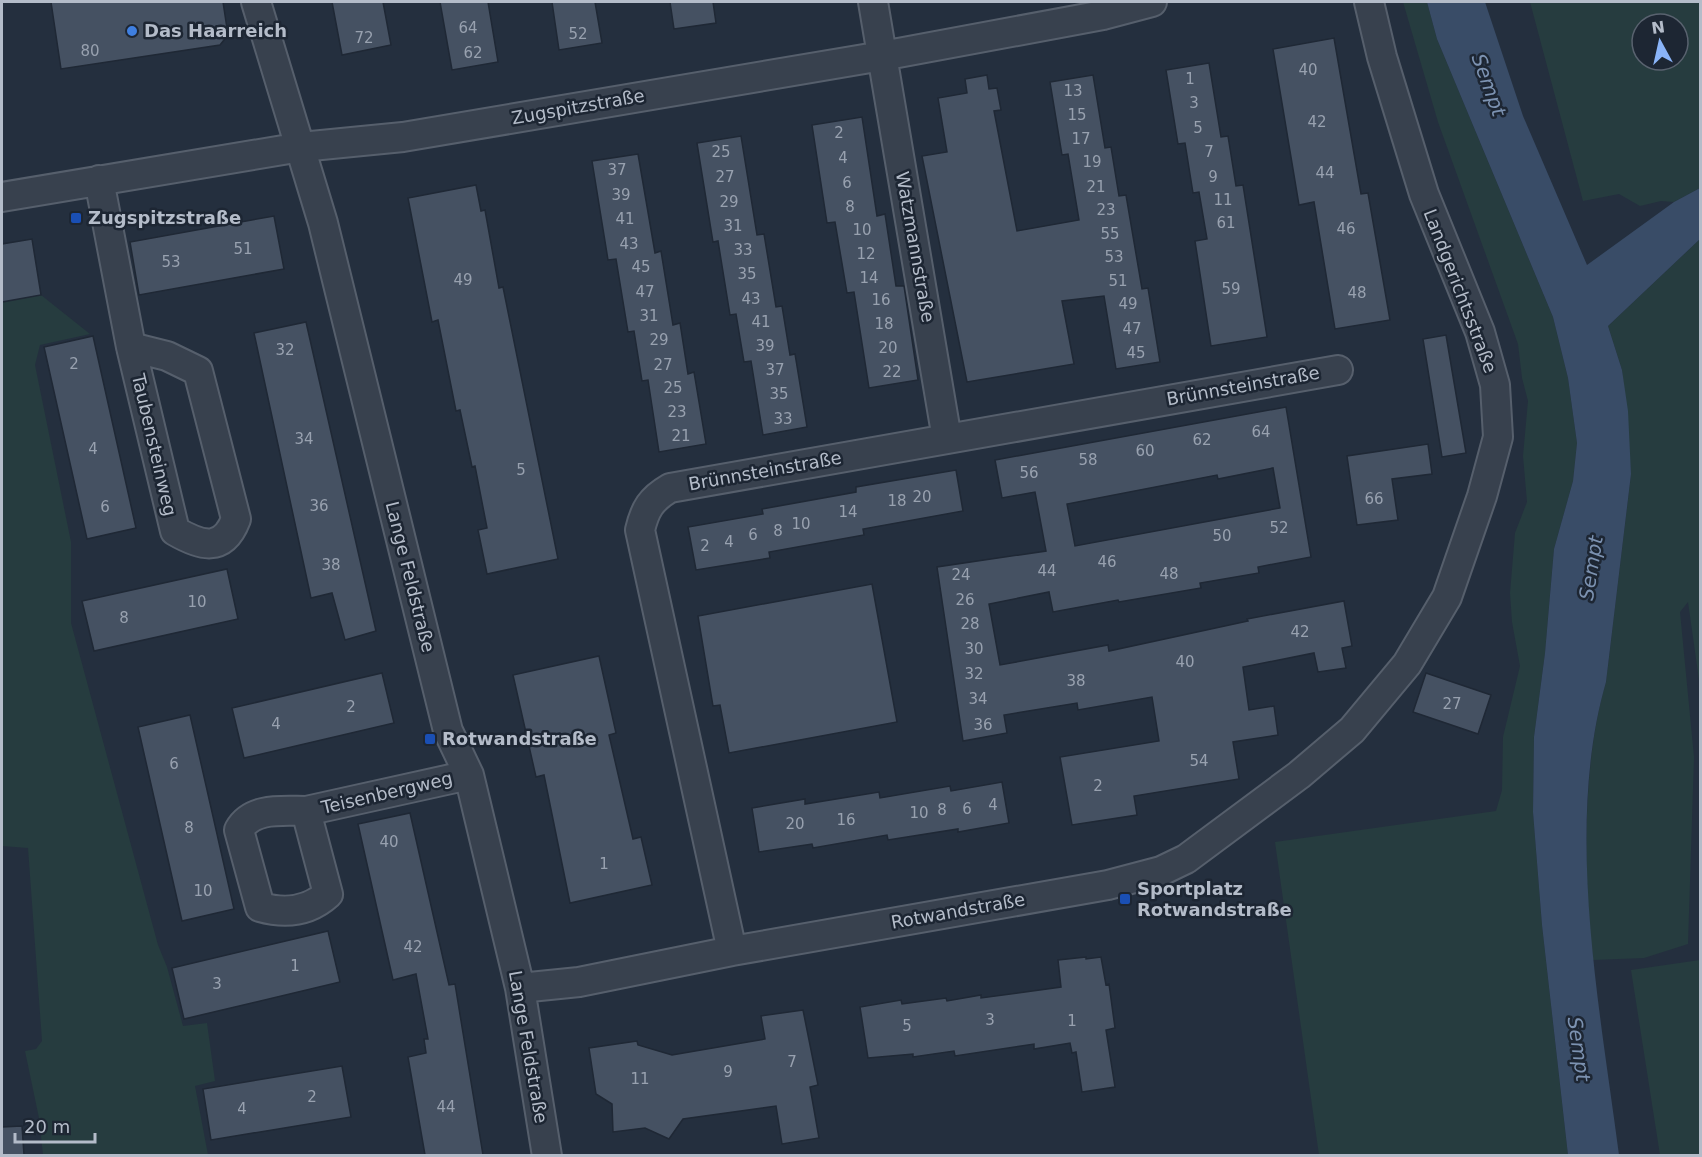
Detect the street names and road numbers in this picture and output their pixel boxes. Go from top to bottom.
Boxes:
street label: Zugspitzstraße [510,84,646,129]
street label: Watzmannstraße [892,170,939,324]
street label: Landgerichtsstraße [1420,206,1501,376]
street label: Brünnsteinstraße [1165,362,1321,409]
street label: Taubensteinweg [128,371,181,518]
street label: Brünnsteinstraße [687,447,843,494]
street label: Lange Feldstraße [382,499,439,655]
street label: Teisenbergweg [318,767,455,818]
street label: Rotwandstraße [889,888,1027,933]
street label: Lange Feldstraße [505,969,552,1125]

